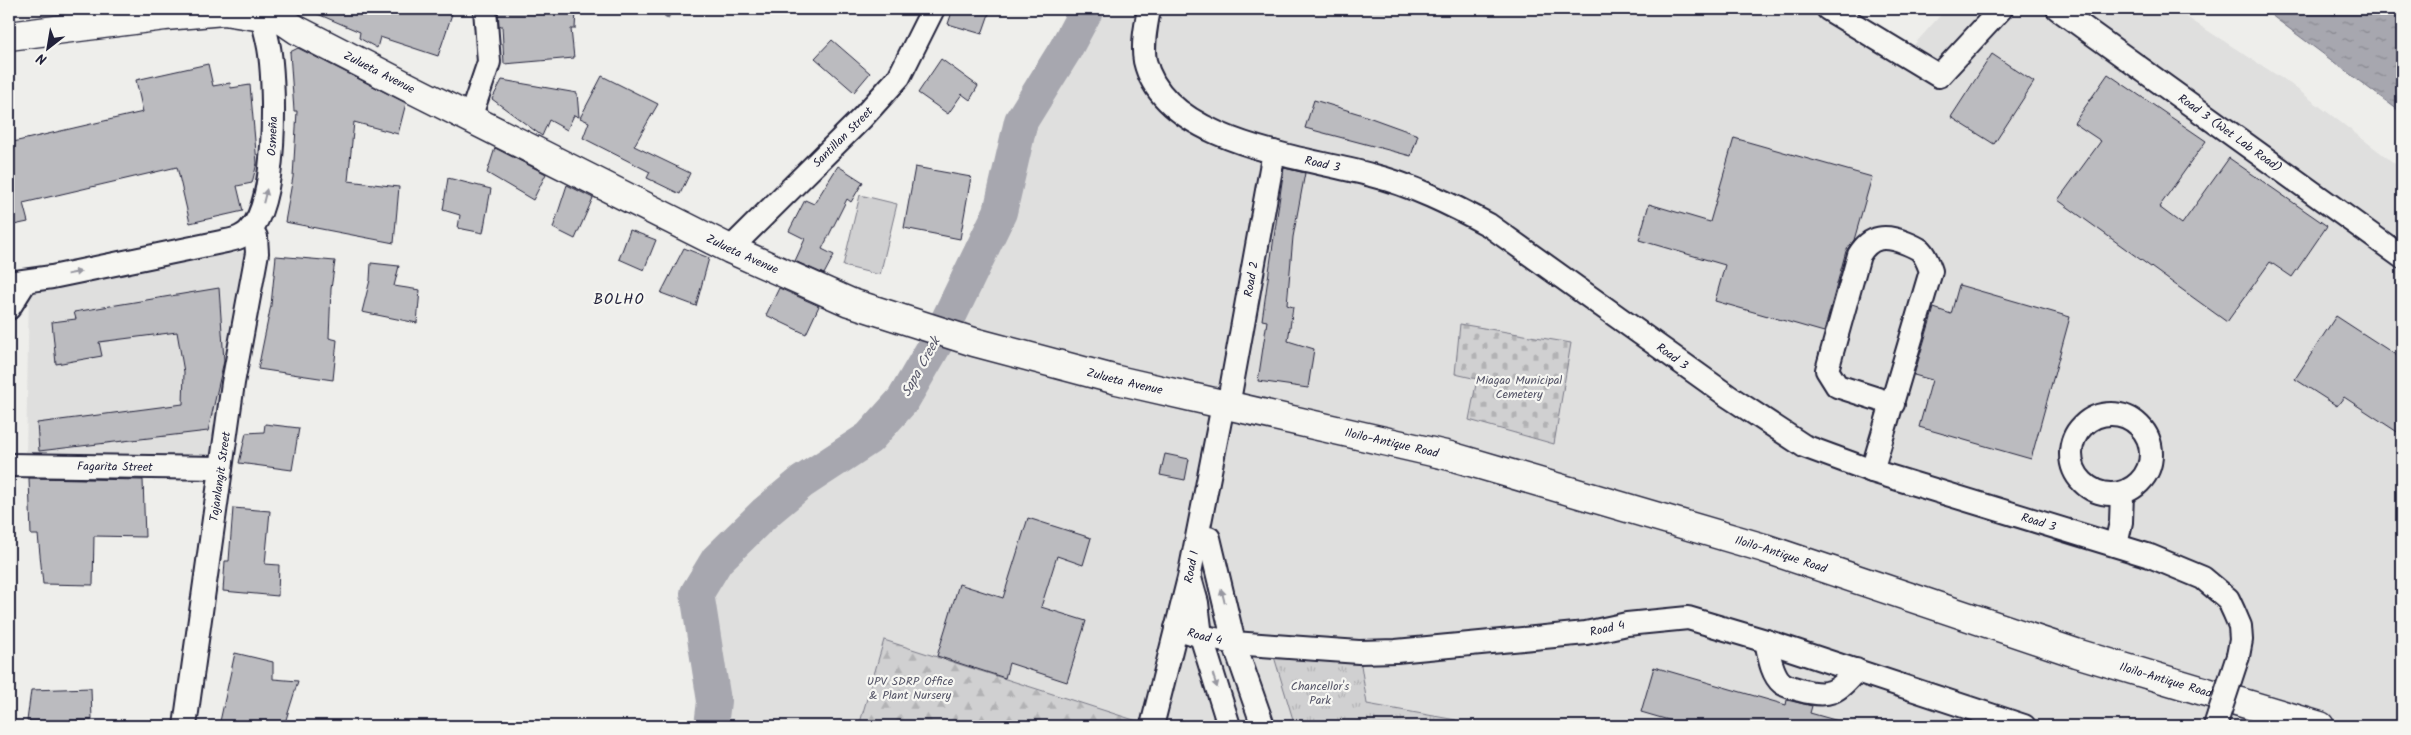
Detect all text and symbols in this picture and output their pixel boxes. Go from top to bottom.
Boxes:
north arrow [22,22,72,72]
text: N [32,46,51,70]
street label: Zulueta Avenue [340,46,419,99]
street label: Road 3 (Wet Lab Road) [2174,89,2286,177]
street label: Santillan Street [808,102,878,172]
street label: Osmeña [262,116,283,157]
street label: Road 3 [1303,151,1342,177]
one-way arrow [261,188,269,204]
street label: Zulueta Avenue [703,229,782,279]
street label: Road 2 [1238,260,1264,298]
one-way arrow [67,269,82,277]
district label: BOLHO [593,288,645,312]
water label: Sapa Creek [896,331,948,401]
street label: Road 3 [1652,338,1693,374]
street label: Zulueta Avenue [1085,363,1165,400]
park label: Miagao Municipal Cemetery [1476,371,1562,404]
street label: Iloilo-Antique Road [1343,423,1442,463]
street label: Tajanlangit Street [204,430,236,523]
street label: Fagarita Street [77,456,153,477]
street label: Road 3 [2019,508,2059,536]
street label: Iloilo-Antique Road [1733,530,1831,578]
street label: Road 1 [1179,549,1204,585]
one-way arrow [1219,588,1227,603]
street label: Road 4 [1588,615,1627,641]
street label: Road 4 [1185,623,1224,650]
street label: Iloilo-Antique Road [2117,657,2216,703]
park label: UPV SDRP Office & Plant Nursery [867,672,954,705]
one-way arrow [1211,674,1219,689]
park label: Chancellor's Park [1291,677,1349,710]

